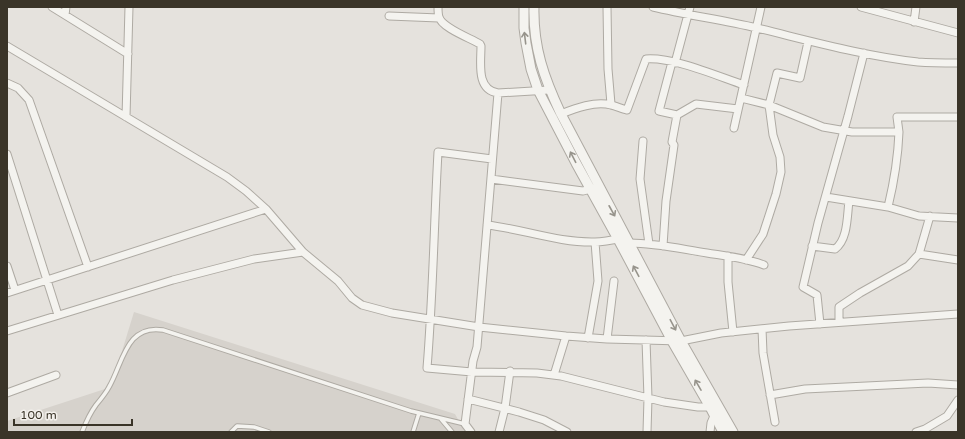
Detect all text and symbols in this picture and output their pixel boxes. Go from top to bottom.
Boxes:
one-way arrow [521,31,529,44]
one-way arrow [568,152,576,164]
one-way arrow [609,204,616,216]
one-way arrow [631,265,639,277]
one-way arrow [670,319,677,331]
one-way arrow [693,379,701,391]
scale bar [14,401,132,427]
text: 100 m [20,408,57,422]

